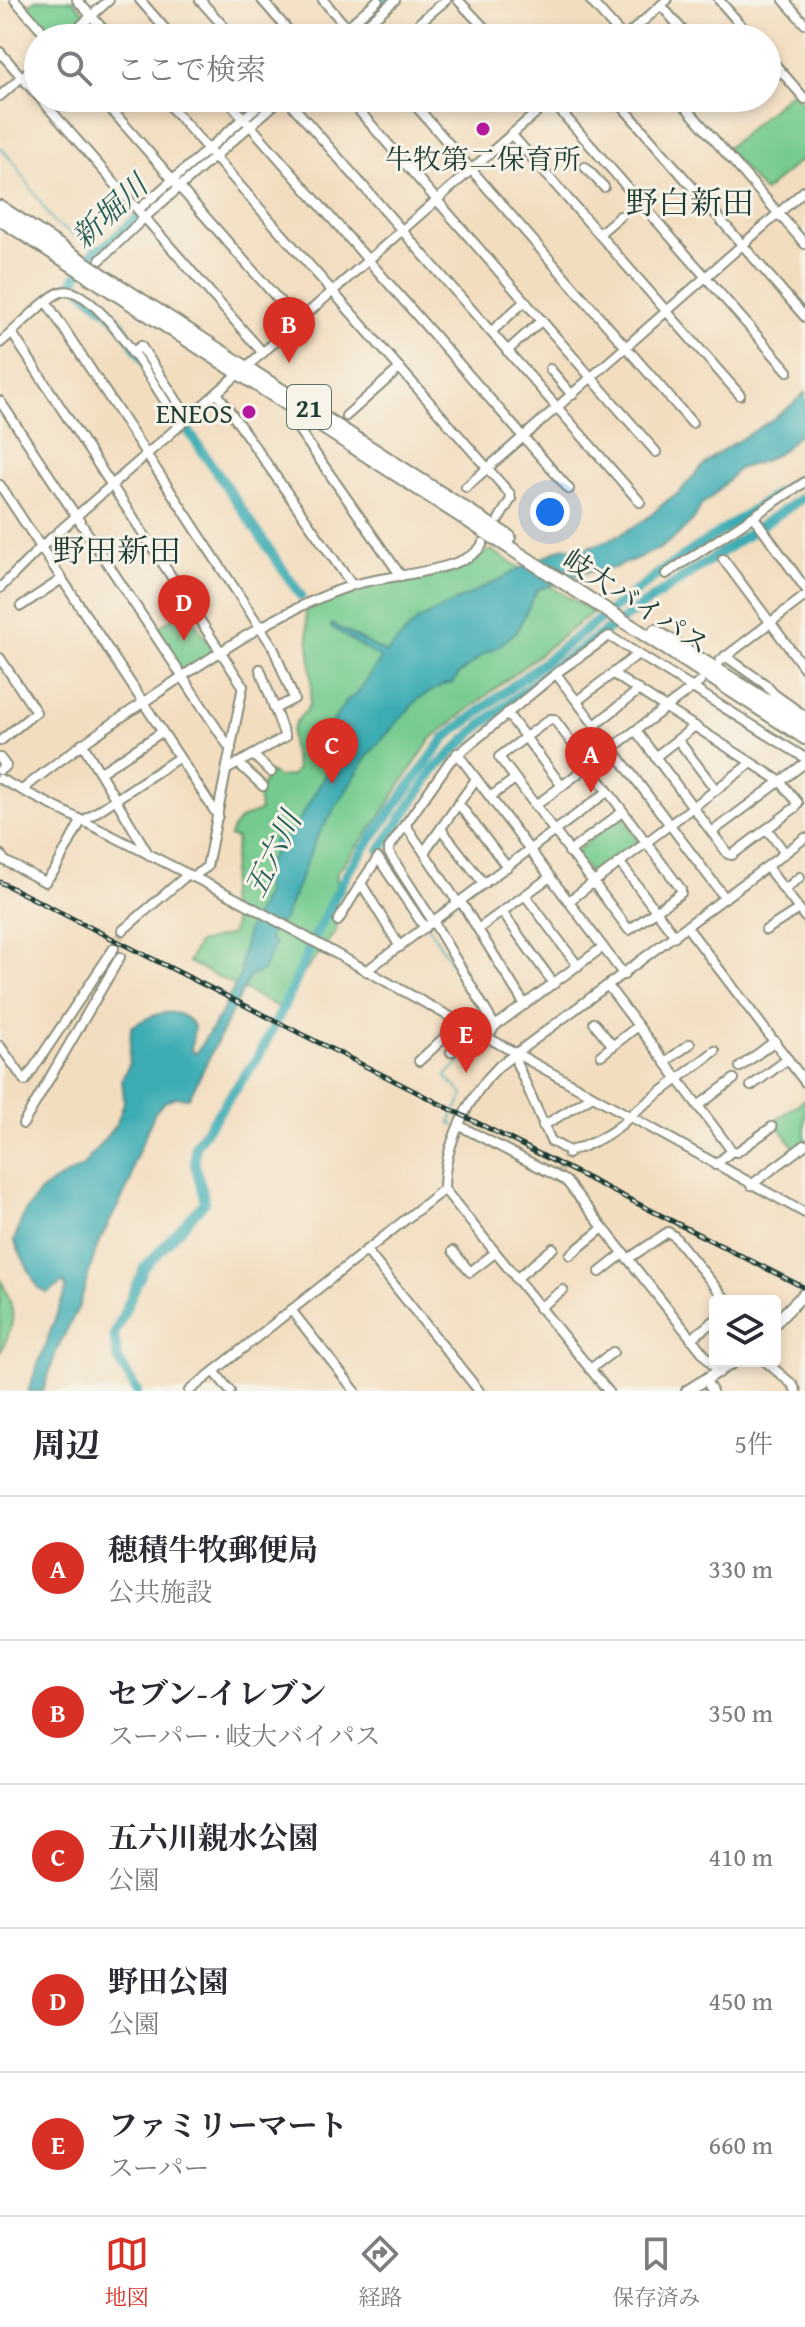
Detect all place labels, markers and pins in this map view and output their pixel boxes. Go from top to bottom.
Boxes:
marker: 牛牧第二保育所 [474,120,492,138]
place label: 牛牧第二保育所 [385,138,581,179]
pin: B [263,297,315,363]
place label: ENEOS [156,392,233,433]
marker: ENEOS [240,403,258,421]
pin: D [158,575,210,641]
pin: C [306,718,358,784]
pin: A [565,727,617,793]
pin: E [440,1007,492,1073]

